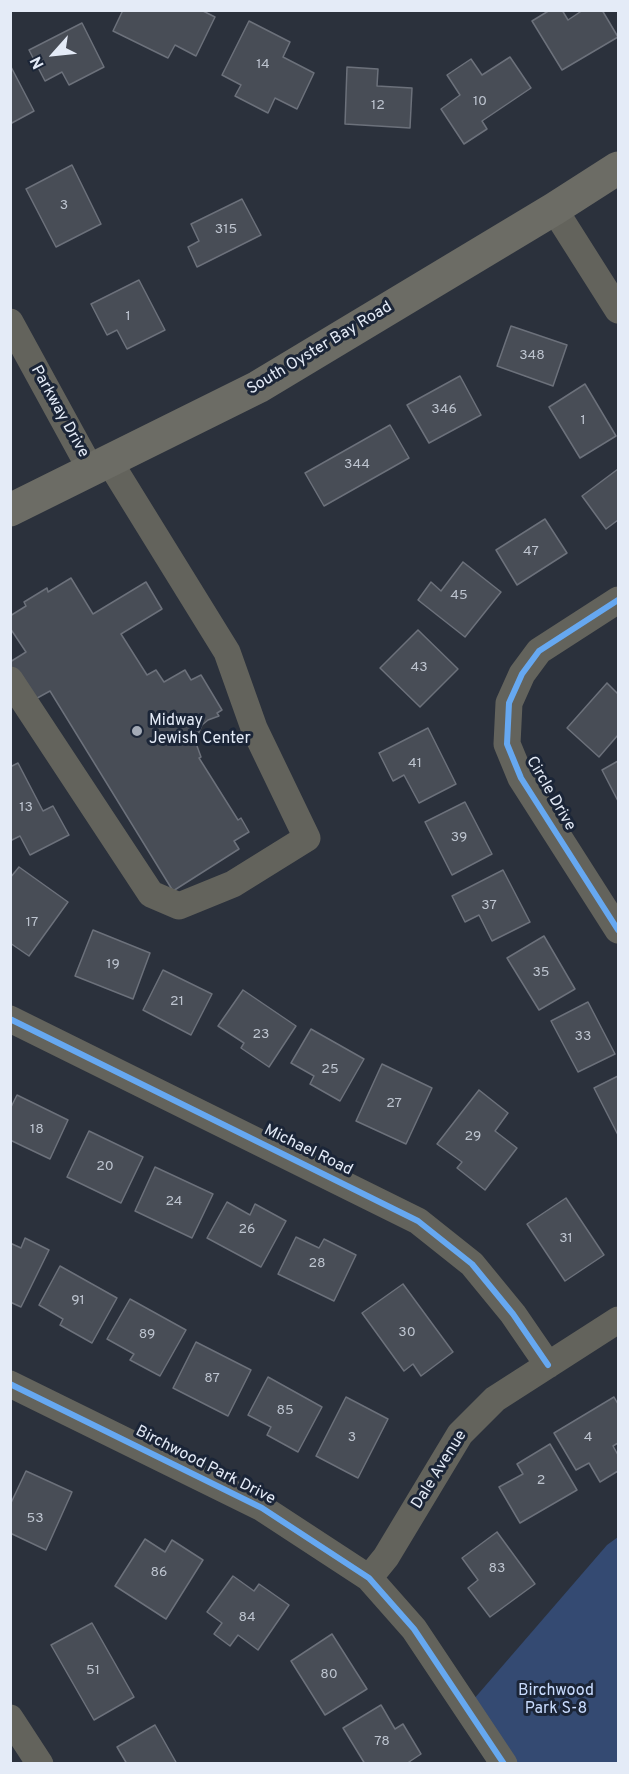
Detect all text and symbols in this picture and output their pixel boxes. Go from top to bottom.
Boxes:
north arrow [24,24,84,84]
text: N [26,53,49,72]
house number: 14 [256,57,270,73]
house number: 10 [473,94,487,110]
house number: 12 [371,98,385,114]
house number: 3 [60,198,68,214]
house number: 315 [215,222,237,238]
street label: South Oyster Bay Road [244,298,396,400]
house number: 1 [125,309,131,325]
house number: 348 [519,348,545,364]
street label: Parkway Drive [26,362,92,462]
house number: 346 [431,402,457,418]
house number: 1 [580,413,586,429]
house number: 344 [344,457,370,473]
house number: 47 [523,544,539,560]
house number: 45 [450,588,468,604]
house number: 43 [410,660,428,676]
place label: Midway Jewish Center [149,712,251,750]
marker: Midway Jewish Center [130,724,144,738]
street label: Circle Drive [521,753,579,835]
house number: 41 [408,756,422,772]
house number: 13 [19,800,33,816]
house number: 39 [451,830,467,846]
house number: 37 [481,898,497,914]
house number: 17 [26,915,38,931]
house number: 19 [106,957,120,973]
house number: 35 [532,965,550,981]
house number: 21 [170,994,184,1010]
house number: 23 [253,1027,269,1043]
house number: 33 [575,1029,591,1045]
house number: 25 [321,1062,339,1078]
house number: 27 [386,1096,402,1112]
street label: Michael Road [261,1121,355,1181]
house number: 18 [30,1122,44,1138]
house number: 29 [465,1129,481,1145]
house number: 20 [96,1159,114,1175]
house number: 24 [165,1194,183,1210]
house number: 26 [239,1222,255,1238]
house number: 31 [559,1231,573,1247]
house number: 28 [308,1256,326,1272]
house number: 91 [71,1293,85,1309]
house number: 30 [398,1325,416,1341]
house number: 89 [139,1327,155,1343]
house number: 87 [204,1371,220,1387]
house number: 85 [276,1403,294,1419]
street label: Birchwood Park Drive [132,1422,278,1510]
street label: Dale Avenue [408,1427,472,1513]
house number: 3 [348,1430,356,1446]
house number: 4 [584,1430,592,1446]
house number: 2 [537,1473,545,1489]
house number: 53 [26,1511,44,1527]
house number: 83 [489,1561,505,1577]
house number: 86 [151,1565,167,1581]
house number: 84 [238,1610,256,1626]
house number: 51 [86,1663,100,1679]
house number: 80 [320,1667,338,1683]
park label: Birchwood Park S-8 [518,1682,594,1720]
house number: 78 [374,1734,390,1750]

